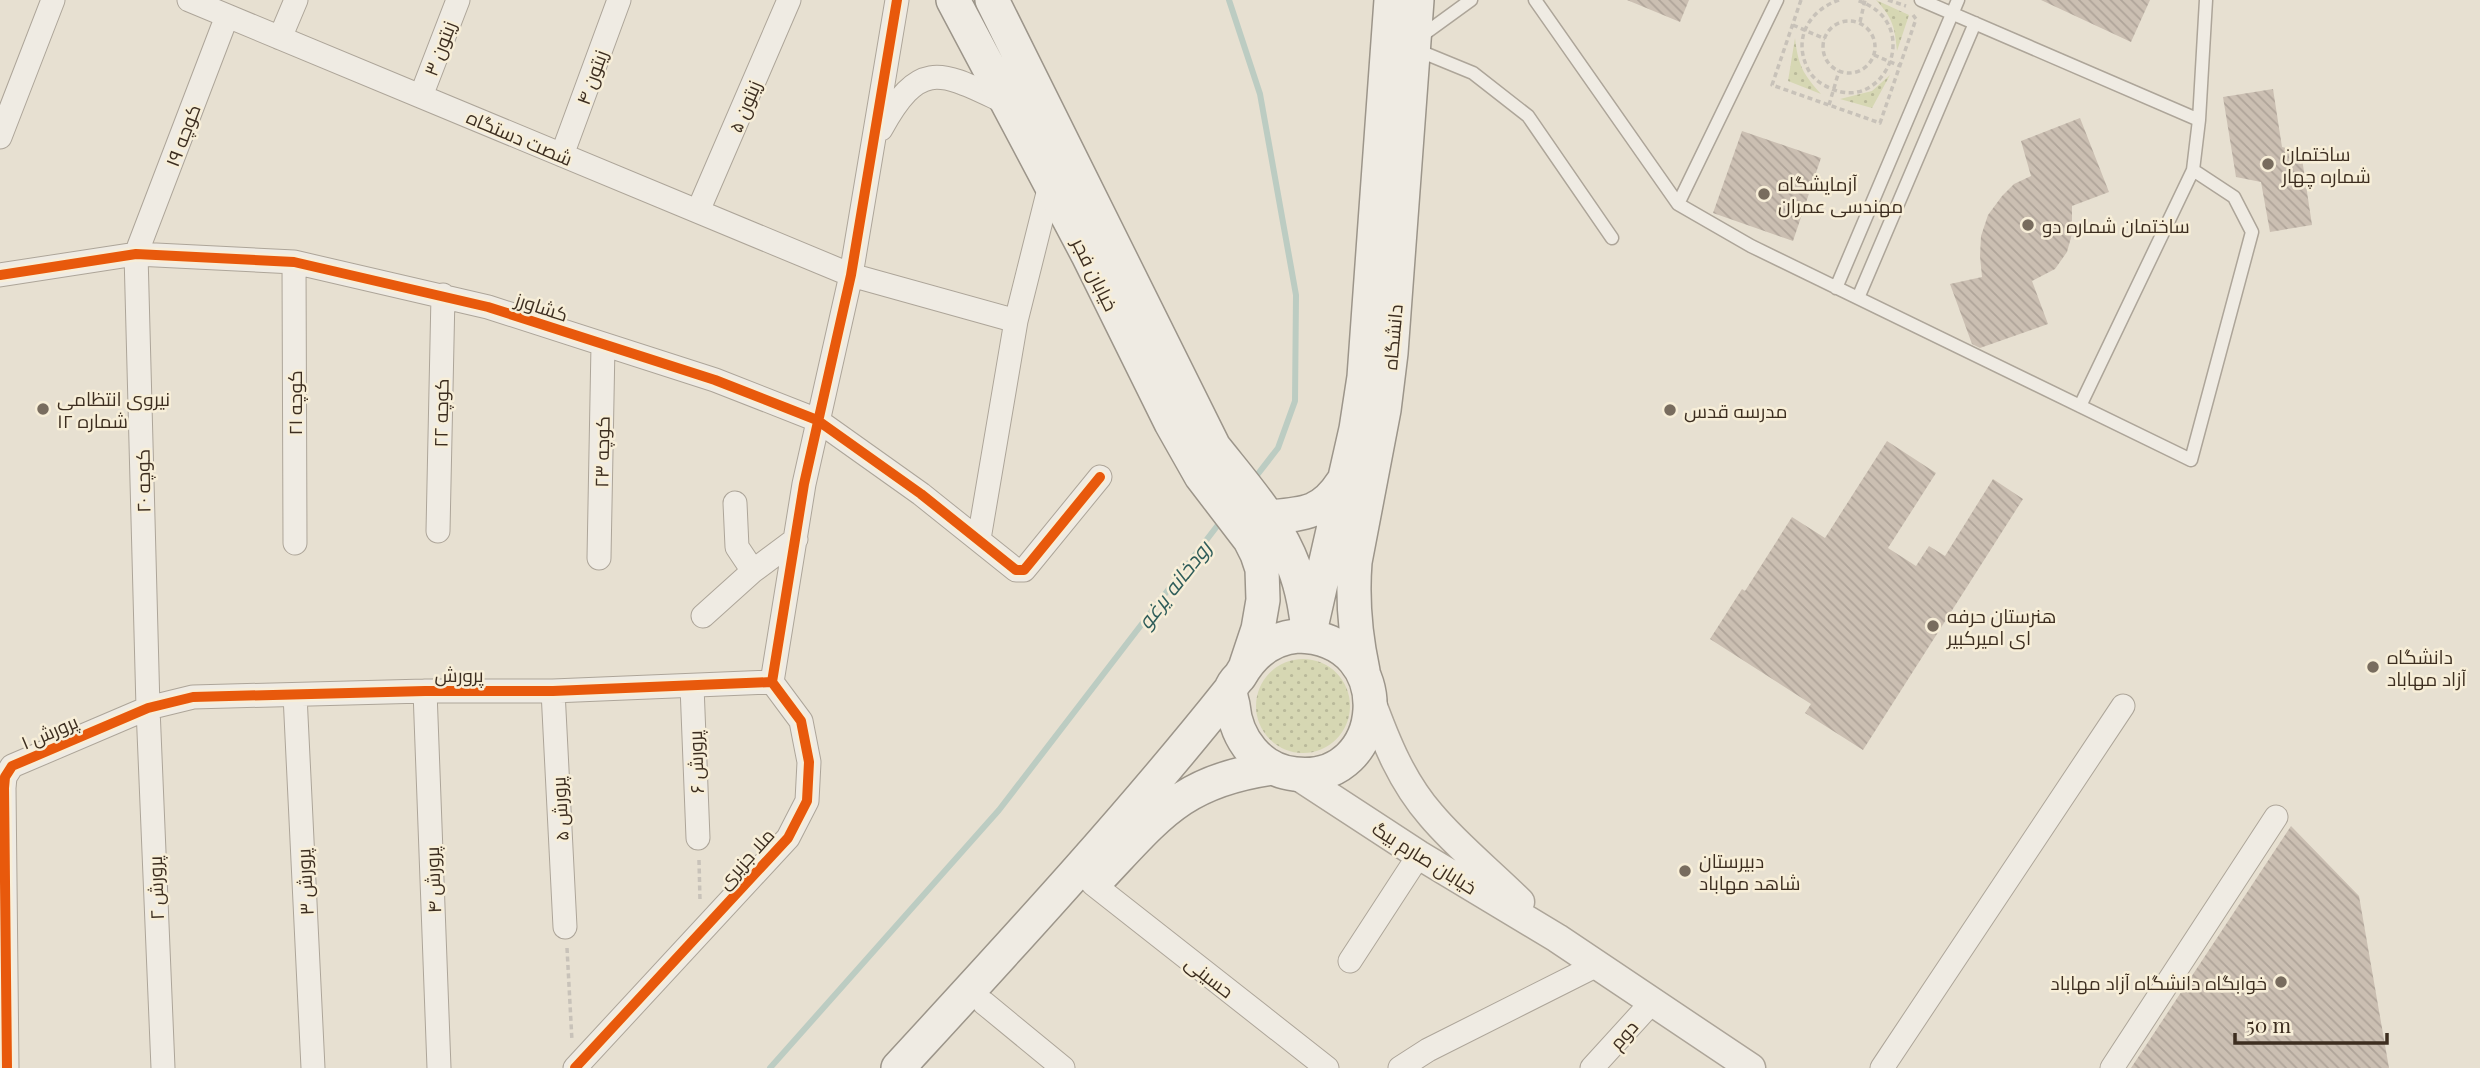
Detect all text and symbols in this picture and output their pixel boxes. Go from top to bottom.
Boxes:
street label: زیتون ۳ [417,17,461,79]
street label: زیتون ۴ [569,46,613,108]
street label: زیتون ۵ [721,76,767,136]
street label: کوچه ۱۹ [158,100,207,170]
street label: شصت دستگاه [463,103,577,171]
place label: ساختمان شماره چهار [2281,140,2371,189]
marker: ساختمان شماره چهار [2260,156,2276,172]
place label: آزمایشگاه مهندسی عمران [1778,170,1903,218]
marker: آزمایشگاه مهندسی عمران [1756,186,1772,202]
place label: ساختمان شماره دو [2042,212,2190,238]
marker: ساختمان شماره دو [2020,217,2036,233]
street label: خیابان فجر [1067,232,1125,315]
street label: کشاورز [511,285,572,327]
street label: دانشگاه [1376,303,1408,371]
street label: کوچه ۲۱ [281,370,308,436]
street label: کوچه ۲۲ [426,378,455,448]
place label: نیروی انتظامی شماره ۱۲ [57,385,170,433]
place label: مدرسه قدس [1684,397,1788,423]
marker: نیروی انتظامی شماره ۱۲ [35,401,51,417]
marker: مدرسه قدس [1662,402,1678,418]
street label: کوچه ۲۳ [587,416,616,488]
street label: کوچه ۲۰ [128,449,157,513]
water label: رودخانه یرغو [1130,533,1217,634]
place label: هنرستان حرفه ای امیرکبیر [1946,602,2056,650]
marker: هنرستان حرفه ای امیرکبیر [1925,618,1941,634]
place label: دانشگاه آزاد مهاباد [2387,643,2466,691]
marker: دانشگاه آزاد مهاباد [2365,659,2381,675]
street label: پرورش [434,661,484,688]
street label: پرورش ۱ [16,707,82,756]
street label: پرورش ۶ [681,730,710,794]
street label: پرورش ۵ [544,776,575,842]
street label: خیابان صارم بیگ [1367,814,1482,901]
street label: ملا جزیری [711,822,779,894]
street label: پرورش ۴ [418,846,447,914]
place label: دبیرستان شاهد مهاباد [1699,847,1801,895]
street label: پرورش ۳ [289,848,320,916]
street label: پرورش ۲ [141,856,170,920]
marker: دبیرستان شاهد مهاباد [1677,863,1693,879]
street label: حسینی [1180,949,1240,1003]
place label: خوابگاه دانشگاه آزاد مهاباد [2050,969,2267,995]
marker: خوابگاه دانشگاه آزاد مهاباد [2273,974,2289,990]
scale bar [2235,1002,2387,1046]
text: 50 m [2246,1010,2292,1038]
street label: دوم [1603,1014,1645,1056]

